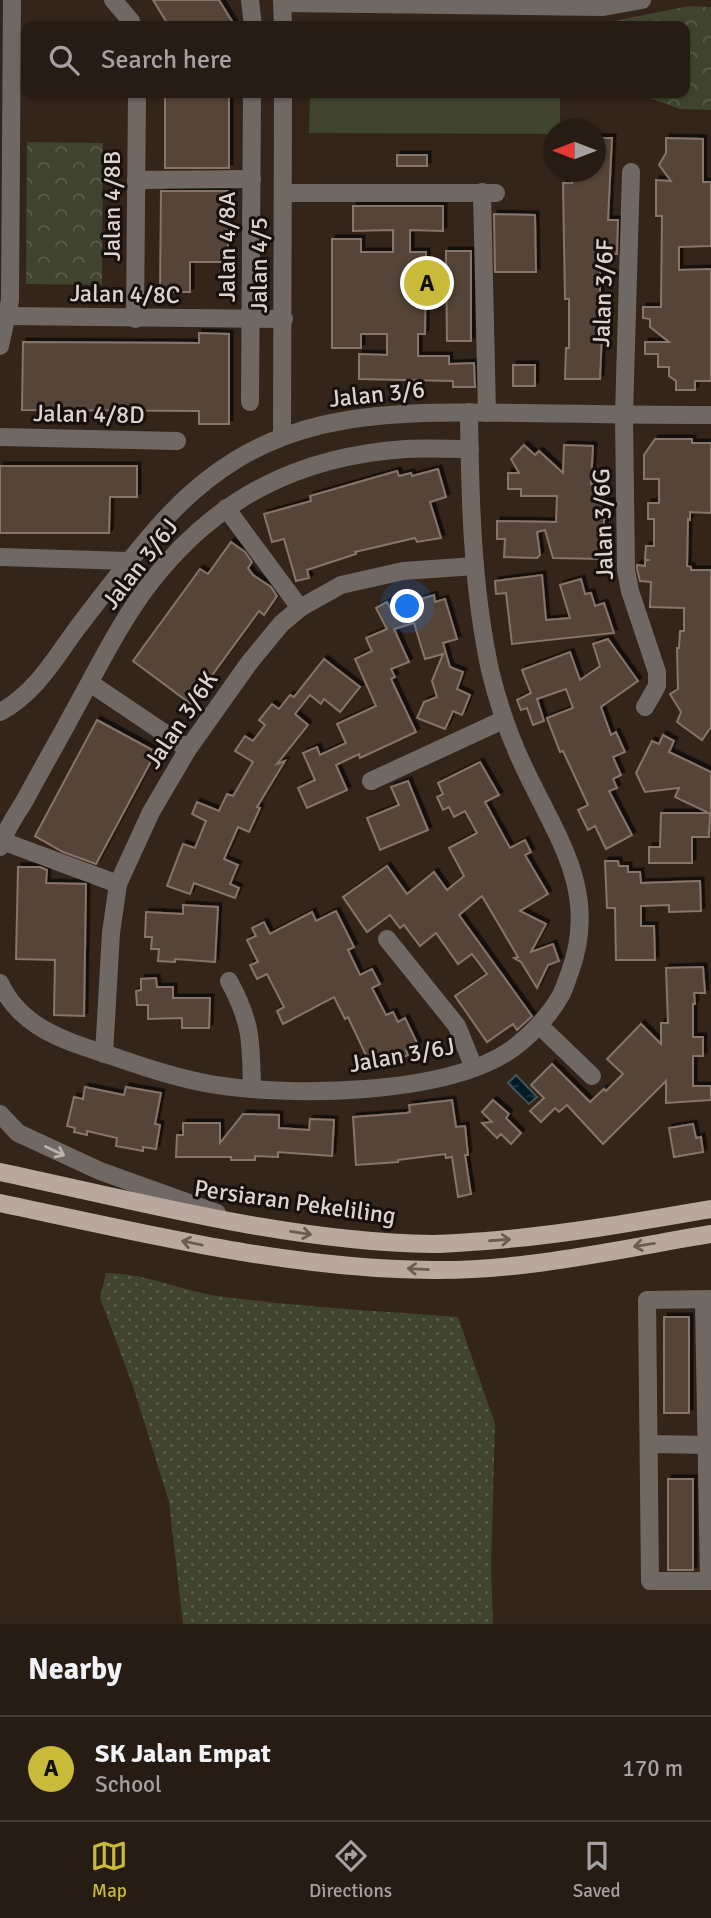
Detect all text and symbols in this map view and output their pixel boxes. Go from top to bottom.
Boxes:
search box [21,21,690,98]
icon: search [45,41,83,79]
text: Search here [101,44,232,76]
north arrow [543,119,606,182]
street label: Jalan 4/8B [97,151,127,261]
street label: Jalan 4/8A [212,191,242,302]
street label: Jalan 4/5 [244,217,274,313]
street label: Jalan 3/6F [586,238,620,348]
pin: A [404,257,450,309]
street label: Jalan 4/8C [70,278,180,310]
street label: Jalan 3/6 [328,374,426,414]
street label: Jalan 4/8D [33,398,145,430]
street label: Jalan 3/6G [586,468,620,580]
street label: Jalan 3/6J [95,513,185,615]
your location [390,589,424,623]
street label: Jalan 3/6K [138,666,224,774]
street label: Jalan 3/6J [347,1031,457,1079]
one-way arrow [44,1145,66,1158]
street label: Persiaran Pekeliling [192,1173,398,1231]
one-way arrow [289,1226,312,1239]
one-way arrow [489,1233,511,1246]
one-way arrow [181,1235,204,1249]
one-way arrow [633,1239,656,1252]
one-way arrow [407,1263,430,1276]
text: Nearby [28,1651,122,1688]
text: SK Jalan Empat [95,1738,271,1770]
text: A [44,1754,58,1783]
text: 170 m [622,1754,683,1783]
text: School [95,1770,162,1799]
tab: Map [90,1837,128,1903]
tab: Directions [309,1837,392,1903]
tab: Saved [573,1837,621,1903]

